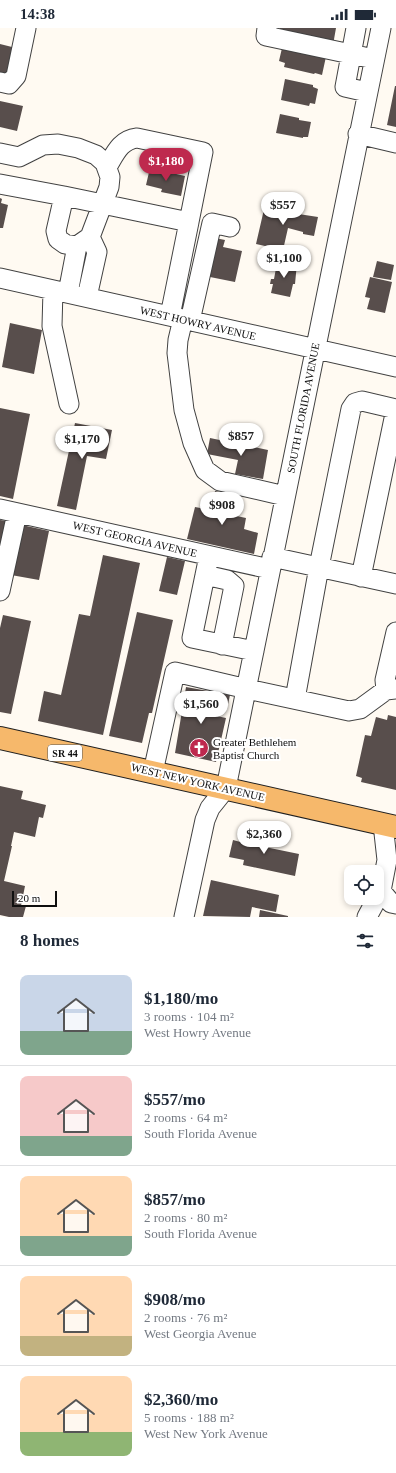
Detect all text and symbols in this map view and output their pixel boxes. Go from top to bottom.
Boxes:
text: 14:38 [20,6,55,22]
pin: $1,180 [133,148,199,182]
text: $1,180 [148,153,184,168]
pin: $557 [259,192,307,226]
text: $557 [270,197,296,212]
pin: $1,100 [251,245,317,279]
text: $1,100 [266,250,302,265]
street label: WEST HOWRY AVENUE [139,304,258,342]
street label: SOUTH FLORIDA AVENUE [284,342,322,474]
pin: $857 [217,423,265,457]
pin: $1,170 [49,426,115,460]
text: $857 [228,428,254,443]
text: $1,170 [64,431,100,446]
pin: $908 [198,492,246,526]
text: $908 [209,497,235,512]
street label: WEST GEORGIA AVENUE [72,519,199,559]
pin: $1,560 [168,691,234,725]
text: $1,560 [183,696,219,711]
place label: Greater Bethlehem Baptist Church [213,736,297,761]
church icon: Greater Bethlehem Baptist Church [188,737,210,759]
road number: SR 44 [48,745,82,761]
street label: WEST NEW YORK AVENUE [130,761,266,803]
pin: $2,360 [231,821,297,855]
text: $2,360 [246,826,282,841]
map controls [344,865,384,905]
button: locate [344,865,384,905]
scale bar [12,889,57,908]
text: 20 m [18,892,40,904]
icon: filters [354,930,376,952]
text: 8 homes [20,931,79,950]
text: $1,180/mo [144,989,218,1008]
icon: home [52,991,100,1039]
text: 3 rooms · 104 m² [144,1009,234,1024]
text: West Howry Avenue [144,1025,251,1040]
text: $557/mo [144,1090,205,1109]
icon: home [52,1092,100,1140]
text: 2 rooms · 64 m² [144,1110,227,1125]
text: South Florida Avenue [144,1126,257,1141]
text: $857/mo [144,1190,205,1209]
icon: home [52,1192,100,1240]
text: 2 rooms · 80 m² [144,1210,227,1225]
text: South Florida Avenue [144,1226,257,1241]
text: $908/mo [144,1290,205,1309]
icon: home [52,1292,100,1340]
text: 2 rooms · 76 m² [144,1310,227,1325]
text: West Georgia Avenue [144,1326,257,1341]
text: $2,360/mo [144,1390,218,1409]
icon: home [52,1392,100,1440]
text: 5 rooms · 188 m² [144,1410,234,1425]
text: West New York Avenue [144,1426,268,1441]

